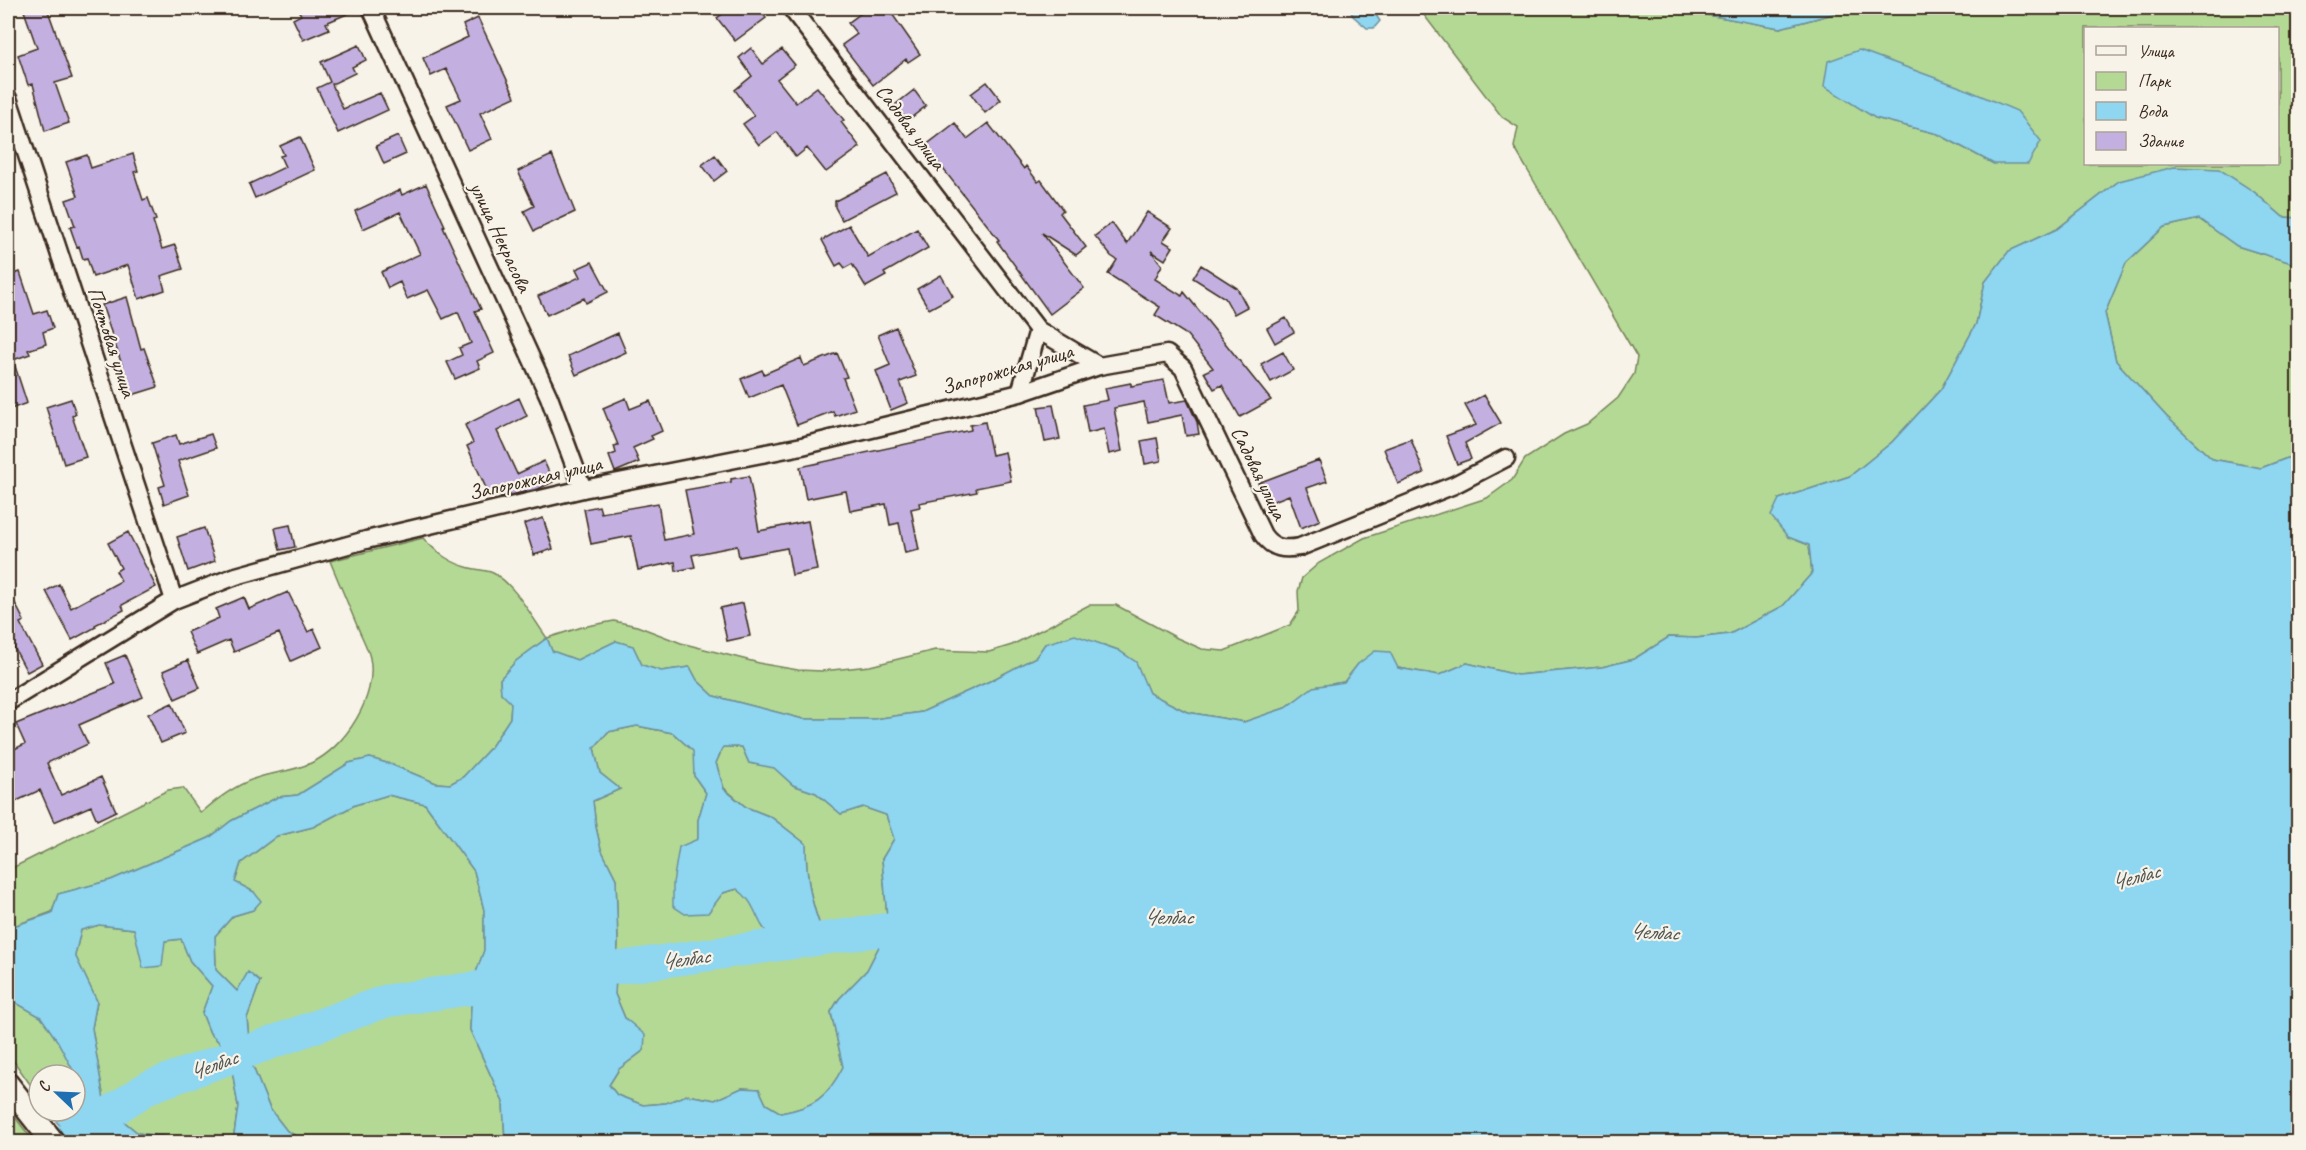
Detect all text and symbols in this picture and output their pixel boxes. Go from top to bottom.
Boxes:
legend [2084,27,2279,165]
text: Улица [2138,40,2175,62]
text: Парк [2138,70,2172,92]
street label: Садовая улица [870,79,953,177]
text: Вода [2138,100,2169,122]
text: Здание [2138,130,2184,152]
street label: улица Некрасова [463,176,539,298]
street label: Почтовая улица [82,284,143,402]
street label: Запорожская улица [938,337,1077,400]
street label: Садовая улица [1225,422,1294,526]
street label: Запорожская улица [466,450,606,506]
water label: Челбас [2108,856,2165,897]
water label: Челбас [1143,903,1195,931]
water label: Челбас [1629,917,1682,947]
water label: Челбас [659,941,714,976]
water label: Челбас [185,1042,244,1087]
north arrow [27,1063,87,1123]
text: С [33,1078,56,1095]

